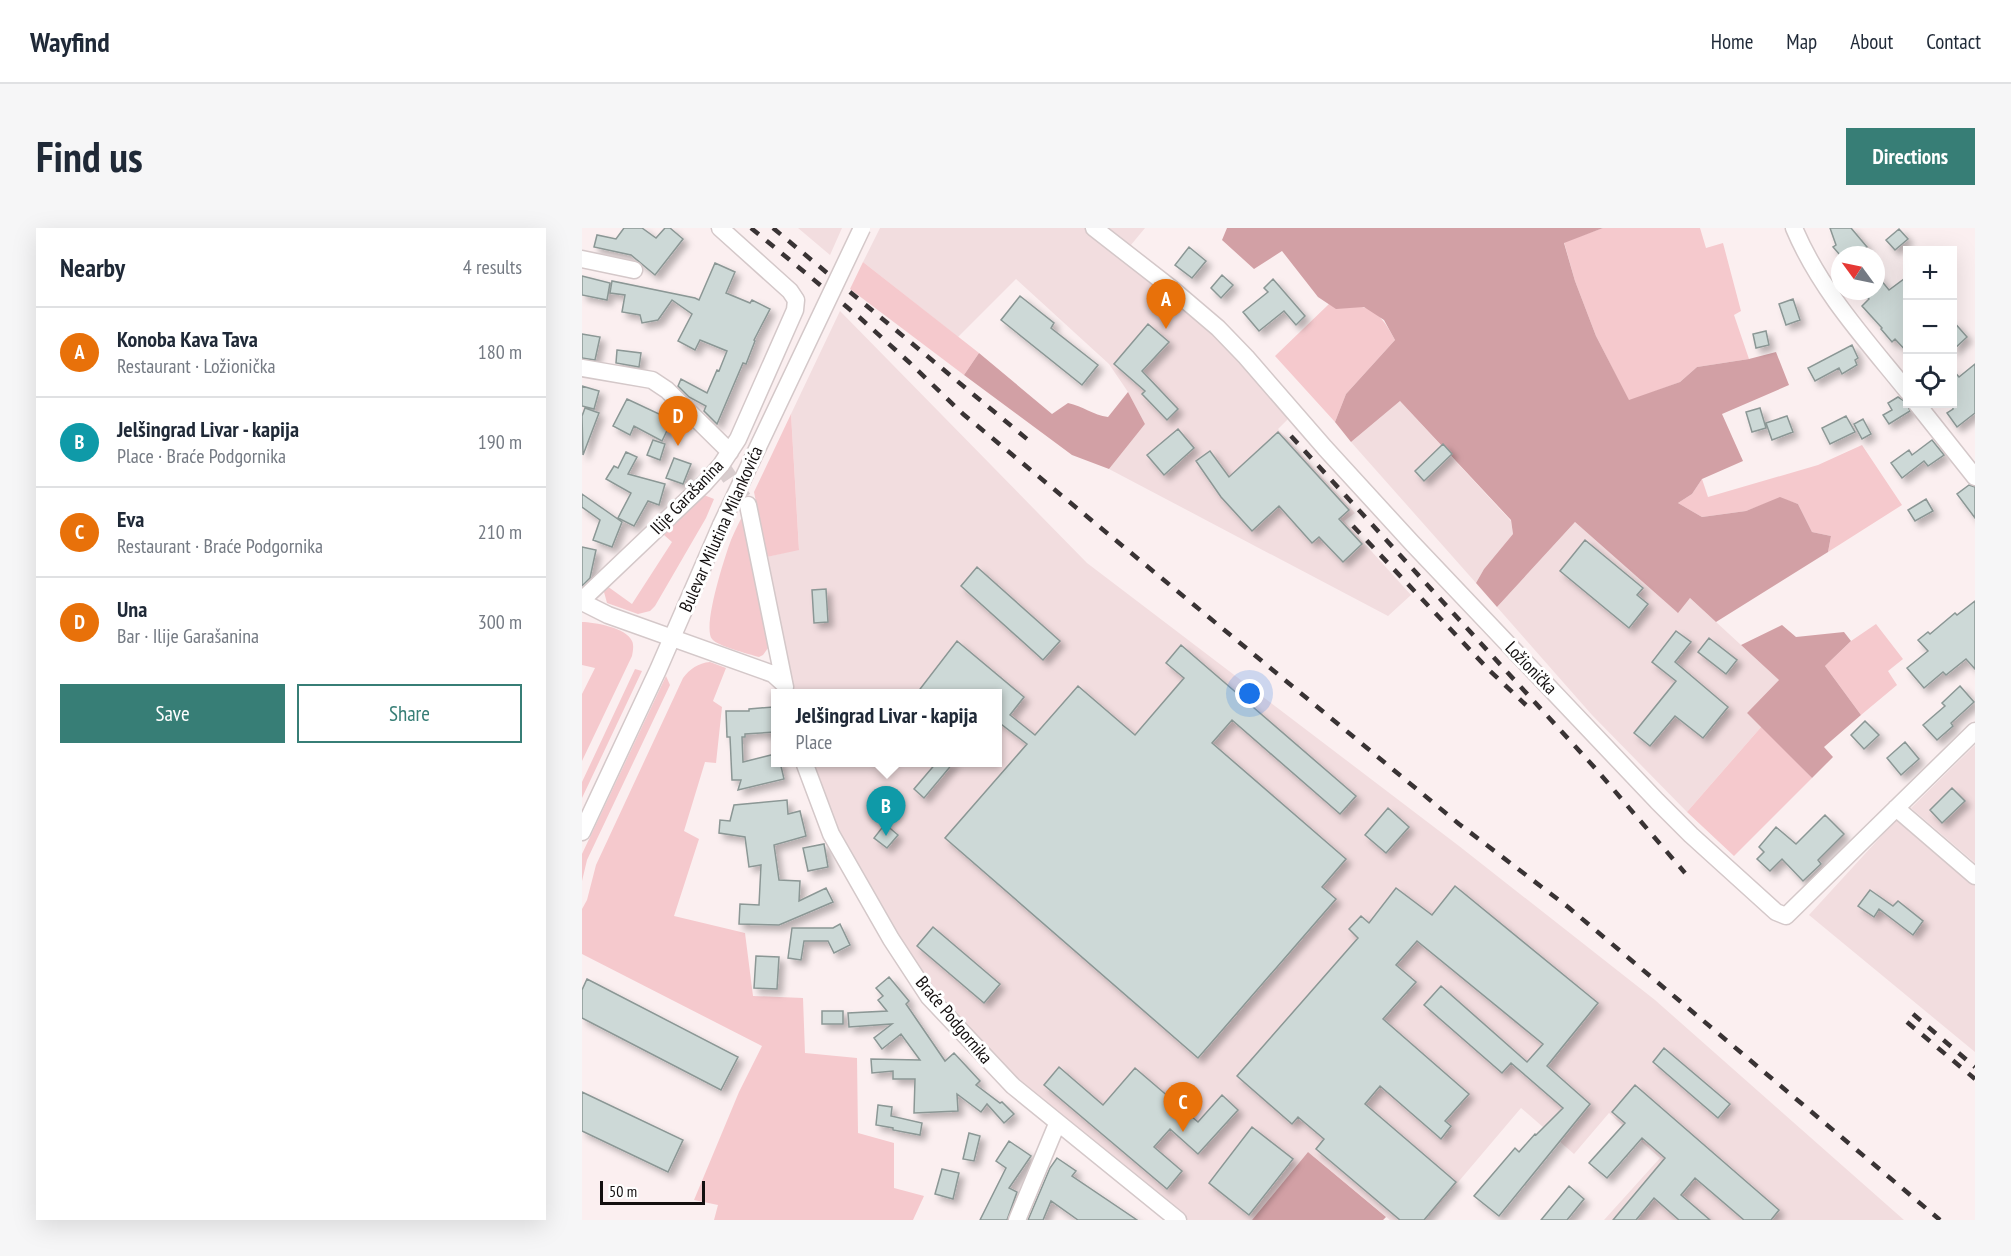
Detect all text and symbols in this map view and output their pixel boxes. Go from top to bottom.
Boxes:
text: Wayfind [30,23,110,60]
text: Home [1711,28,1753,55]
text: Map [1786,28,1817,55]
text: About [1850,28,1893,55]
text: Contact [1926,28,1981,55]
button: Directions [1846,128,1975,185]
text: Find us [36,129,143,184]
north arrow [1831,246,1885,300]
map controls [1903,246,1957,408]
button: + [1903,246,1957,300]
text: Nearby [60,251,125,284]
text: 4 results [463,254,522,280]
pin: A [1146,279,1186,329]
button: − [1903,300,1957,354]
text: Konoba Kava Tava [117,325,258,353]
text: A [74,339,85,365]
text: 180 m [478,339,522,365]
text: Restaurant · Ložionička [117,353,276,379]
button: locate [1903,354,1957,408]
pin: D [658,396,698,446]
text: Jelšingrad Livar - kapija [117,415,299,443]
text: B [75,429,84,455]
text: 190 m [478,429,522,455]
street label: Bulevar Milutina Milankovića [674,442,768,615]
text: Place · Braće Podgornika [117,443,286,469]
street label: Ilije Garašanina [645,454,728,539]
text: Eva [117,505,144,533]
text: C [75,519,84,545]
text: 210 m [478,519,522,545]
text: Restaurant · Braće Podgornika [117,533,323,559]
text: Una [117,595,147,623]
text: D [74,609,85,635]
text: 300 m [478,609,522,635]
text: Bar · Ilije Garašanina [117,623,259,649]
street label: Ložionička [1501,636,1562,699]
your location [1235,679,1264,708]
button: Save [60,684,285,743]
button: Share [297,684,522,743]
popup [771,689,1002,767]
text: Jelšingrad Livar - kapija [795,701,978,729]
text: Place [795,729,832,755]
pin: B [866,786,906,836]
street label: Braće Podgornika [911,971,998,1068]
pin: C [1164,1082,1202,1132]
scale bar [600,1178,705,1206]
text: 50 m [609,1181,637,1201]

